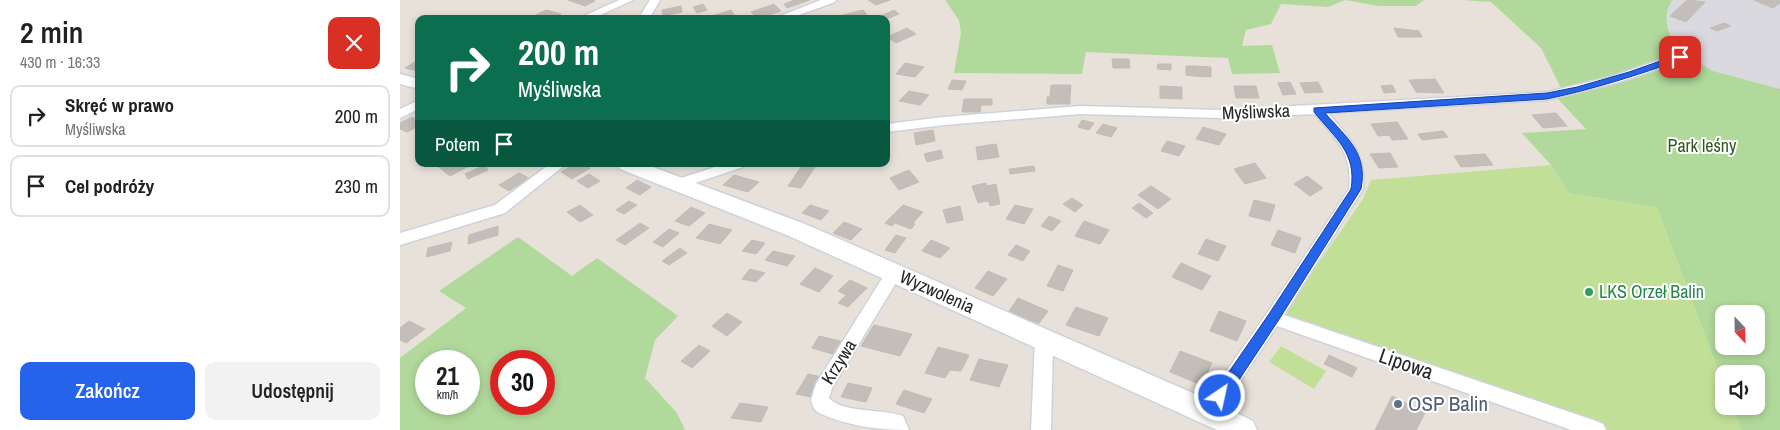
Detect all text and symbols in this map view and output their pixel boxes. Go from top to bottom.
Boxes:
text: 2 min [20,12,83,52]
button: close [328,17,380,69]
text: 200 m [518,29,599,76]
icon: right [435,35,500,100]
pin [1659,36,1701,78]
icon: arrive [1666,43,1694,71]
text: 430 m · 16:33 [20,51,100,73]
text: Myśliwska [518,74,601,104]
text: Skręć w prawo [65,92,174,118]
street label: Myśliwska [1222,98,1290,125]
icon: right [22,102,50,130]
text: 200 m [335,103,378,129]
text: Myśliwska [65,118,126,140]
icon: arrive [490,130,518,158]
text: Potem [435,131,480,157]
park label: Park leśny [1668,133,1737,158]
icon: arrive [22,172,50,200]
text: Cel podróży [65,173,154,199]
text: 230 m [335,173,378,199]
street label: Wyzwolenia [896,264,979,319]
place label: LKS Orzeł Balin [1599,279,1704,304]
marker: LKS Orzeł Balin [1583,286,1595,298]
north arrow [1715,305,1765,355]
map controls [1715,305,1765,415]
street label: Krzywa [815,335,862,389]
street label: Lipowa [1375,341,1438,386]
speed limit sign: 30 [490,350,555,415]
text: 21 [436,359,459,393]
button: Zakończ [20,362,195,420]
button: Udostępnij [205,362,380,420]
button: sound [1715,365,1765,415]
position arrow [1193,369,1245,421]
text: km/h [437,387,458,403]
place label: OSP Balin [1408,389,1488,418]
marker: OSP Balin [1392,398,1404,410]

